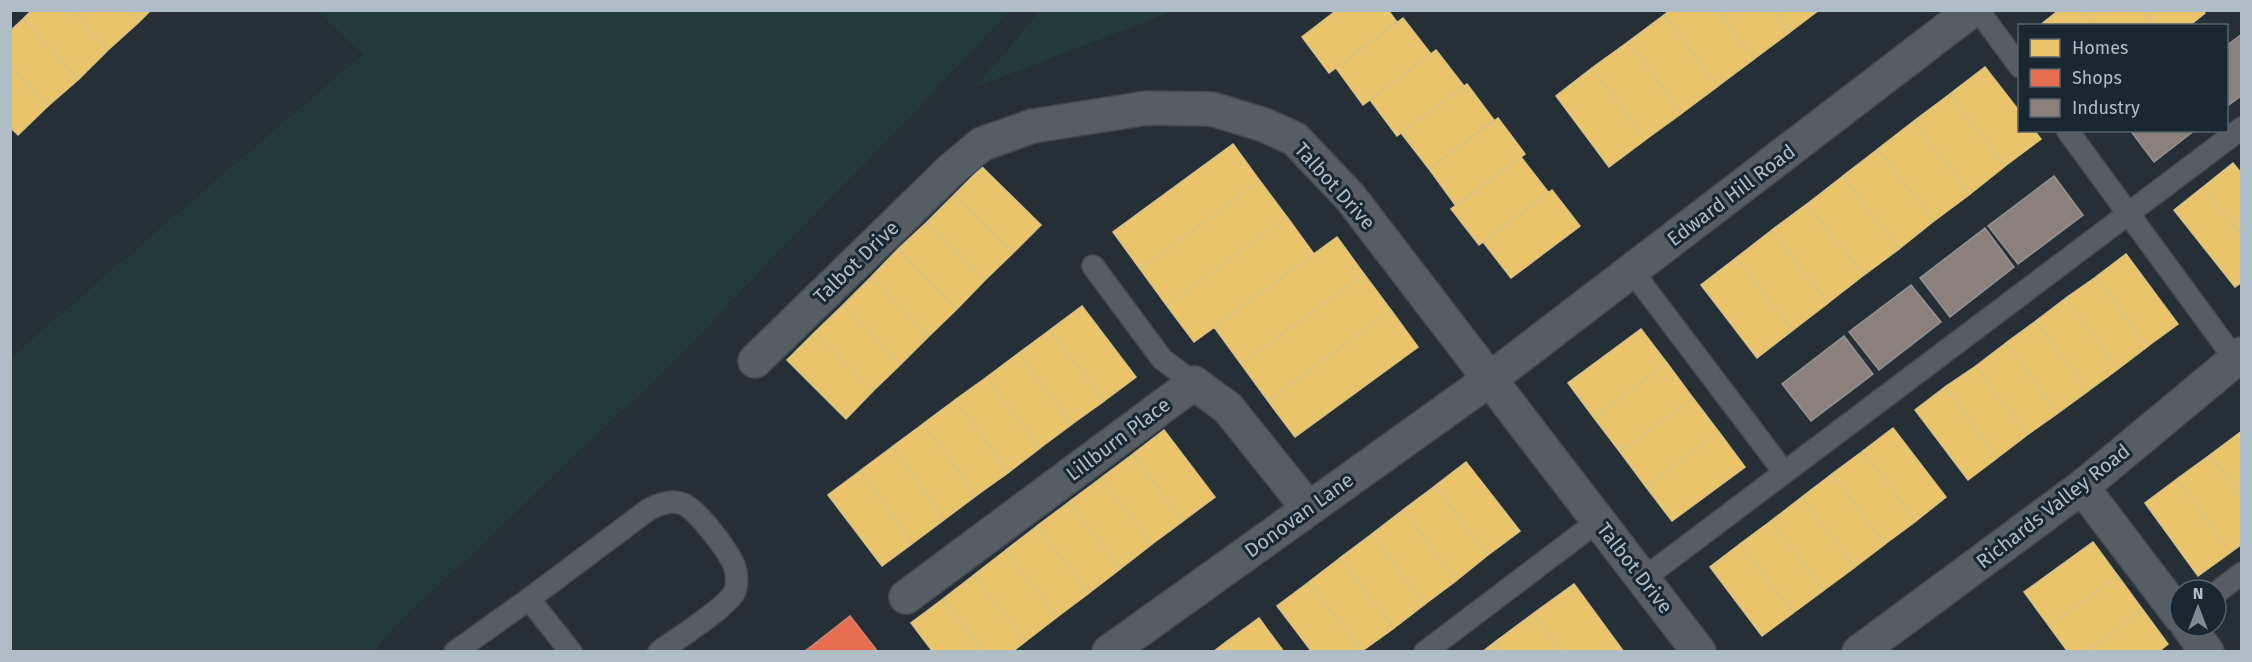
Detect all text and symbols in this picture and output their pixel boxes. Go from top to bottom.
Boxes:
legend [2018,24,2228,132]
text: Homes [2072,37,2128,59]
text: Shops [2072,67,2122,89]
text: Industry [2072,97,2140,119]
street label: Talbot Drive [1290,138,1380,234]
street label: Edward Hill Road [1662,139,1800,251]
street label: Talbot Drive [809,216,903,308]
street label: Lillburn Place [1061,392,1175,486]
street label: Richards Valley Road [1971,439,2135,573]
street label: Donovan Lane [1240,468,1358,562]
street label: Talbot Drive [1592,518,1678,618]
north arrow [2168,578,2228,638]
text: N [2193,584,2203,603]

